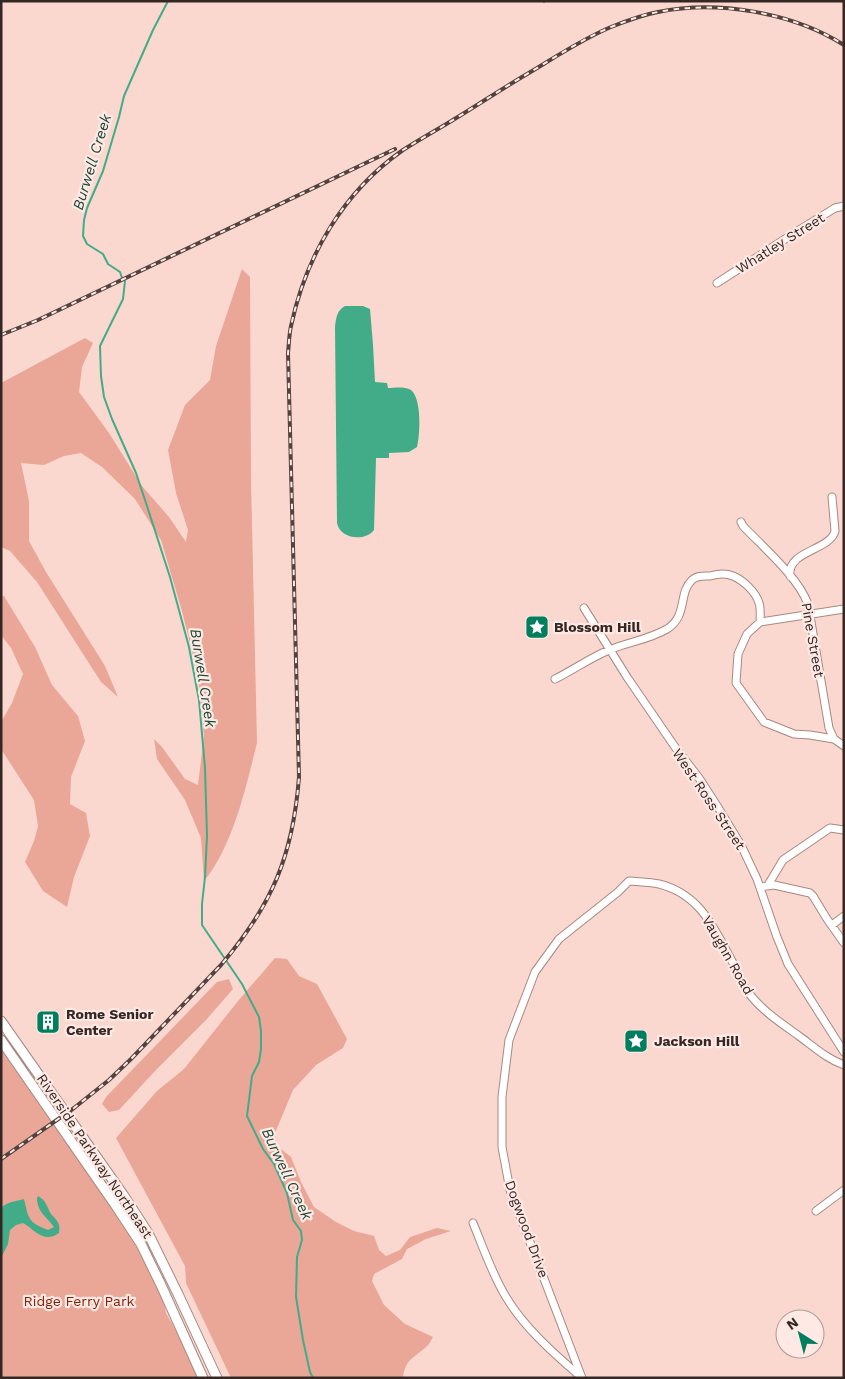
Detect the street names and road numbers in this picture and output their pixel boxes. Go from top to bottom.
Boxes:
street label: Whatley Street [733,209,827,277]
street label: Pine Street [799,601,827,679]
street label: West Ross Street [669,746,749,853]
street label: Vaughn Road [699,913,757,997]
street label: Riverside Parkway Northeast [34,1071,156,1241]
street label: Dogwood Drive [502,1178,552,1280]

